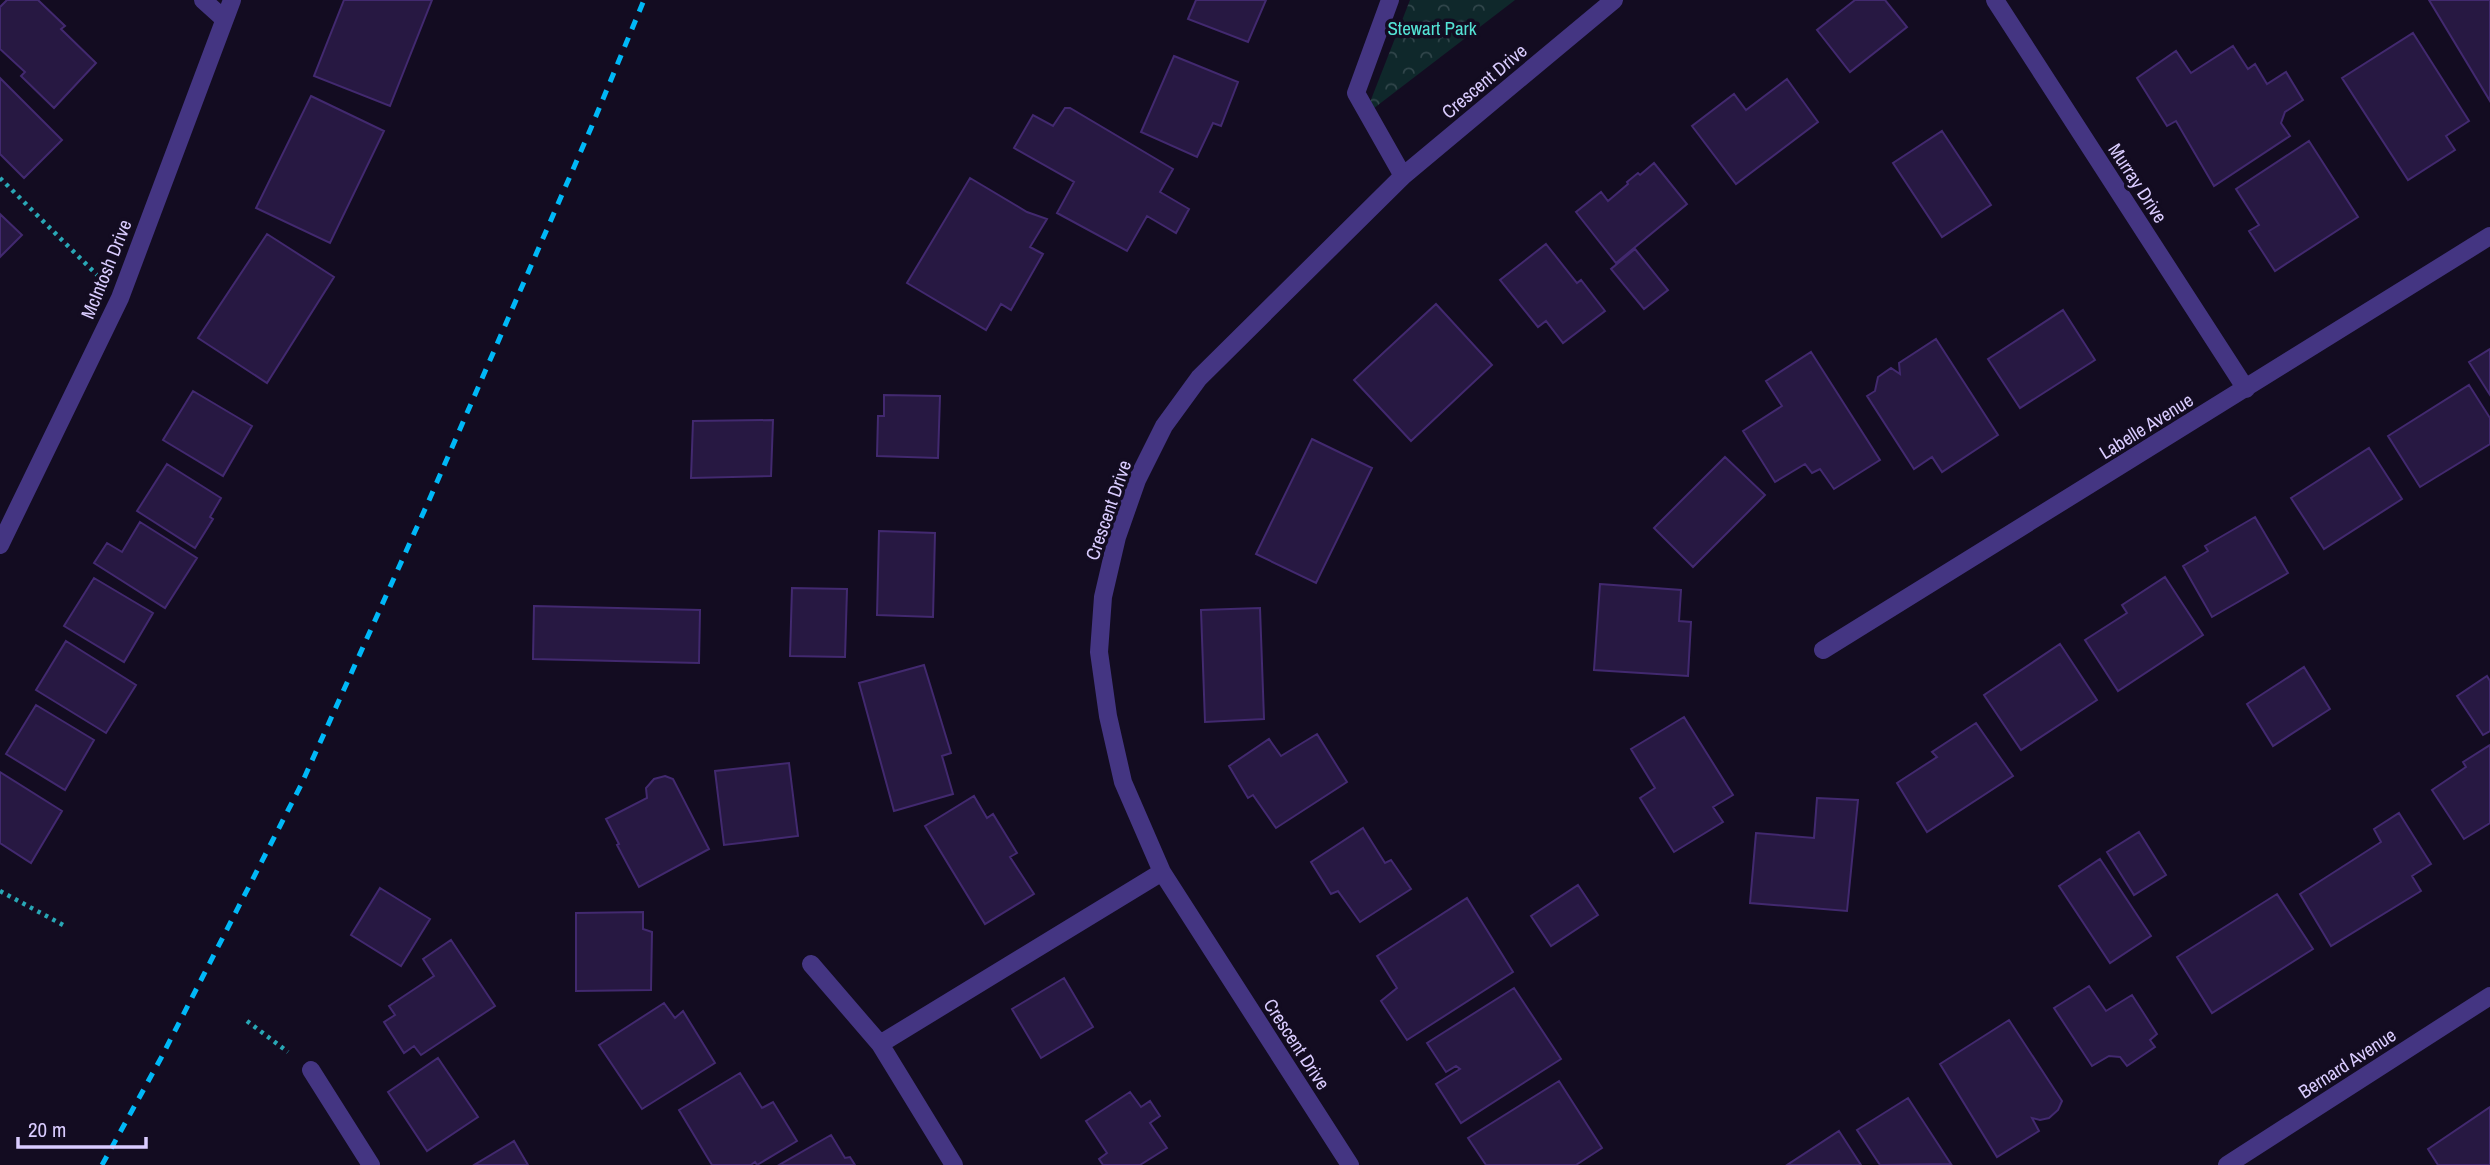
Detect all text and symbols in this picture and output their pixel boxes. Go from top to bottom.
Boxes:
park label: Stewart Park [1387,15,1477,41]
street label: Crescent Drive [1436,38,1532,124]
street label: Murray Drive [2103,138,2173,228]
street label: McIntosh Drive [74,216,138,322]
street label: Labelle Avenue [2094,387,2198,465]
street label: Crescent Drive [1079,457,1137,563]
street label: Crescent Drive [1258,993,1336,1095]
street label: Bernard Avenue [2293,1022,2401,1104]
scale bar [18,1106,145,1150]
text: 20 m [28,1115,66,1144]

